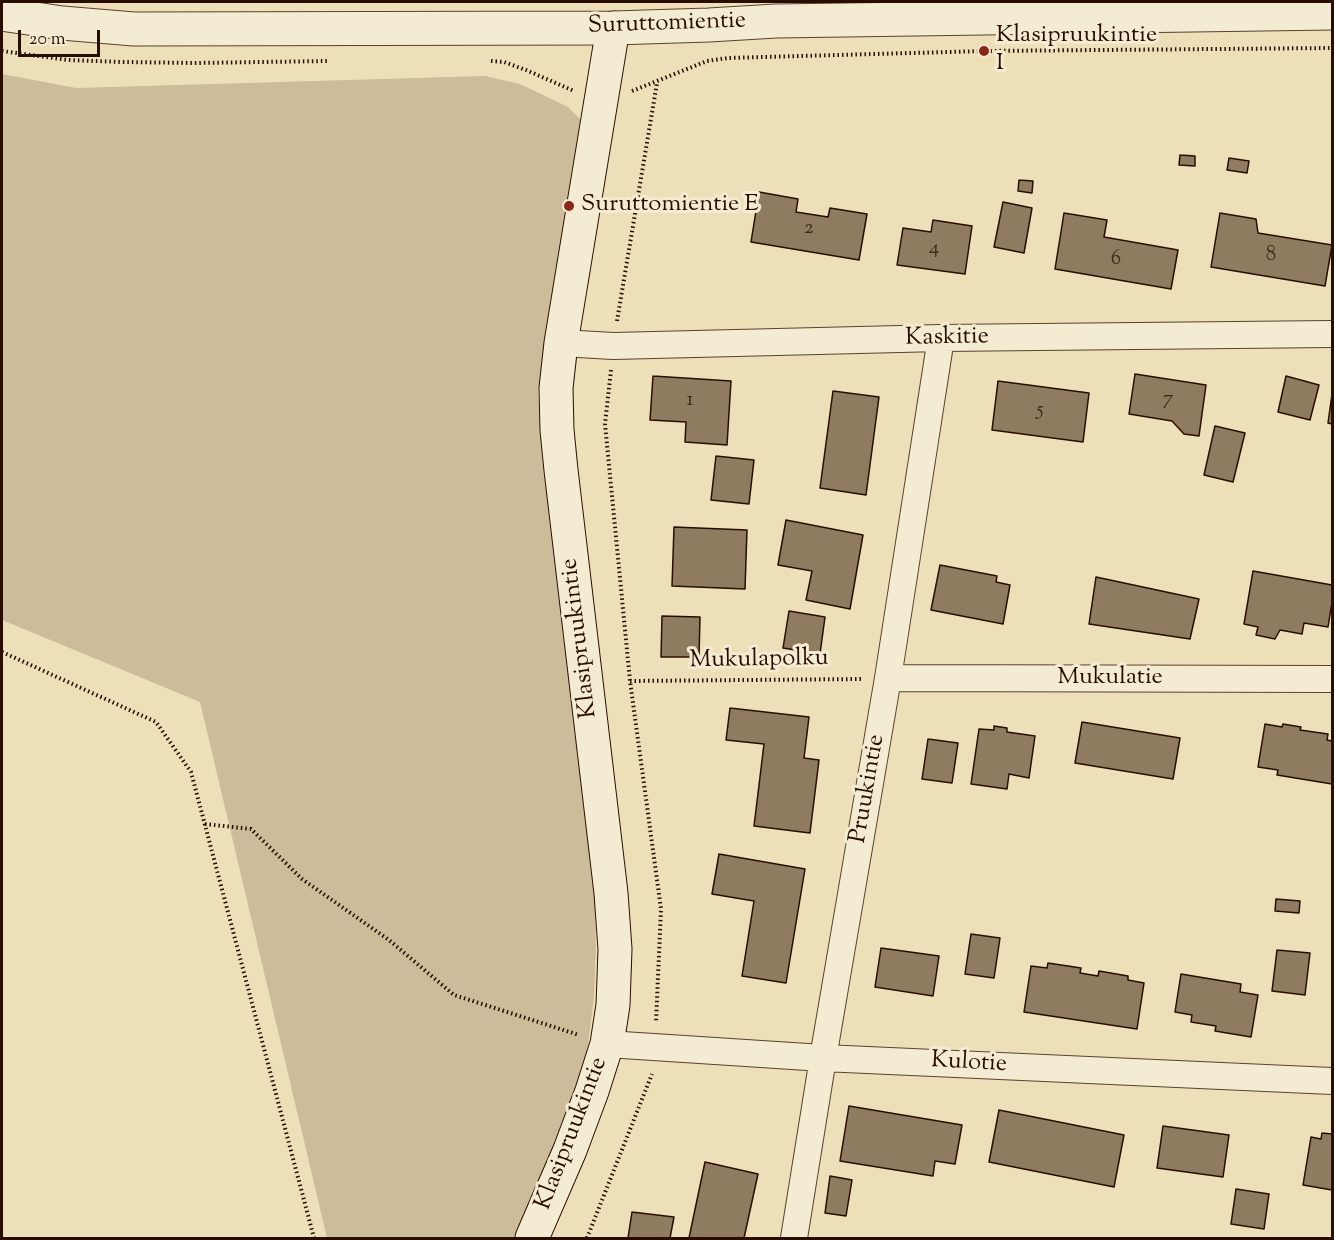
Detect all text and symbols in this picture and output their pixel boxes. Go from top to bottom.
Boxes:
street label: Suruttomientie [587,8,747,42]
scale bar [21,18,104,56]
place label: Klasipruukintie I [996,23,1157,79]
text: 20 m [29,27,66,53]
marker: Klasipruukintie I [977,44,991,58]
place label: Suruttomientie E [581,192,759,220]
marker: Suruttomientie E [562,199,576,213]
house number: 2 [804,216,814,242]
house number: 4 [929,236,939,262]
house number: 8 [1266,243,1276,269]
house number: 6 [1111,247,1121,273]
street label: Kaskitie [905,324,989,354]
house number: 7 [1163,387,1173,413]
house number: 1 [686,388,694,414]
house number: 5 [1036,398,1044,424]
street label: Klasipruukintie [557,556,605,720]
street label: Mukulapolku [689,645,829,677]
street label: Mukulatie [1057,665,1163,693]
street label: Pruukintie [845,732,893,846]
street label: Kulotie [930,1048,1008,1080]
street label: Klasipruukintie [531,1054,615,1214]

